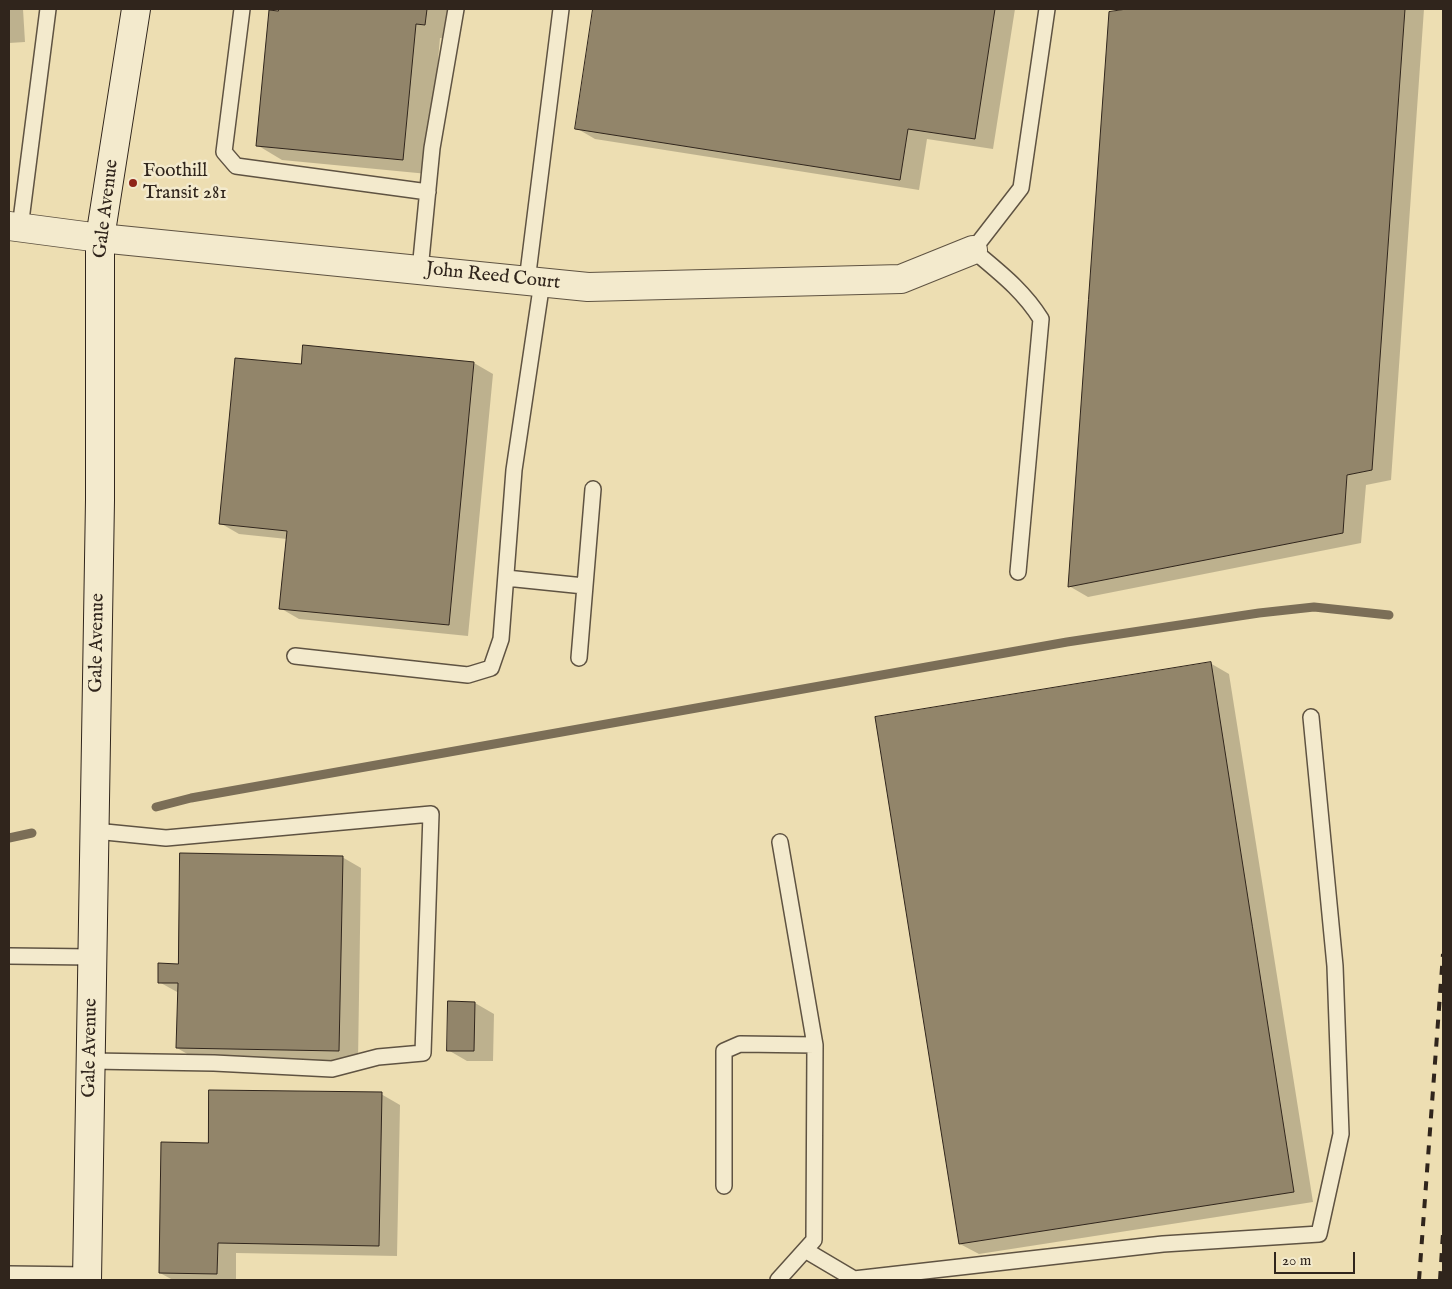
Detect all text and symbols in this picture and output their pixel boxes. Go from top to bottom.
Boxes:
street label: Gale Avenue [90,158,124,260]
place label: Foothill Transit 281 [143,161,227,205]
marker: Foothill Transit 281 [127,177,139,189]
street label: John Reed Court [425,259,561,295]
street label: Gale Avenue [86,593,110,693]
street label: Gale Avenue [79,998,103,1098]
scale bar [1277,1242,1358,1274]
text: 20 m [1282,1251,1311,1270]

